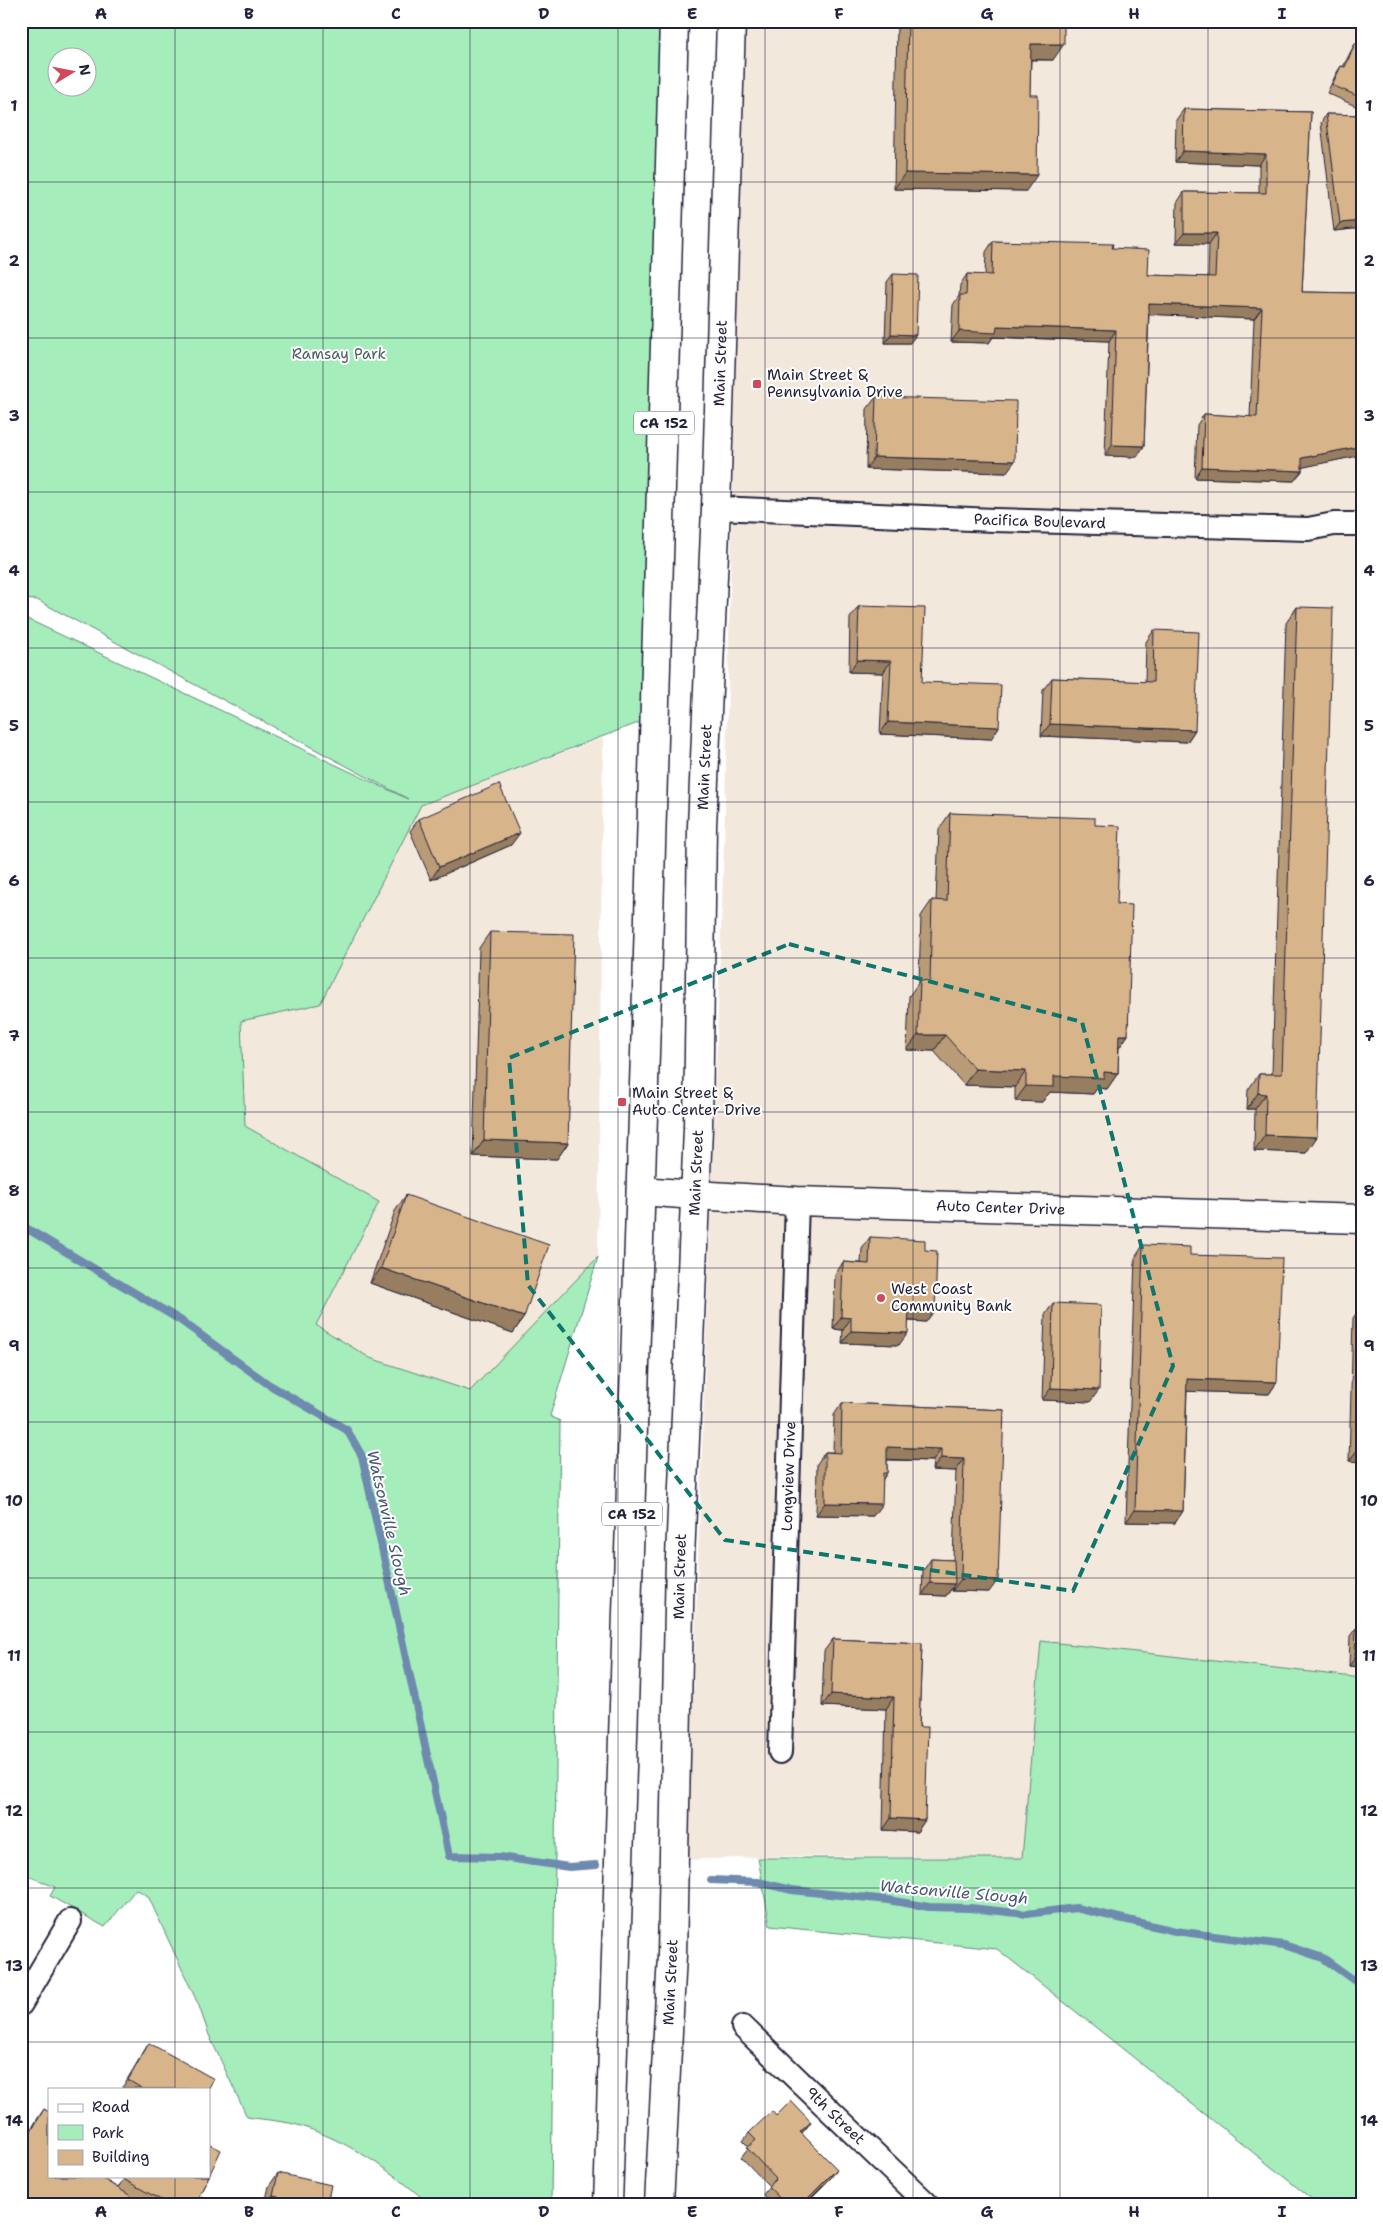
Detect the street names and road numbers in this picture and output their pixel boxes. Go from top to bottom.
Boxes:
street label: Main Street [709,320,732,407]
road number: CA 152 [634,412,694,434]
street label: Pacifica Boulevard [973,509,1107,533]
street label: Main Street [693,723,716,810]
street label: Main Street [684,1129,708,1216]
street label: Auto Center Drive [936,1195,1066,1220]
street label: Longview Drive [777,1421,800,1532]
road number: CA 152 [602,1502,662,1526]
street label: Main Street [669,1533,691,1620]
street label: Main Street [658,1939,682,2026]
street label: 9th Street [801,2082,869,2149]

